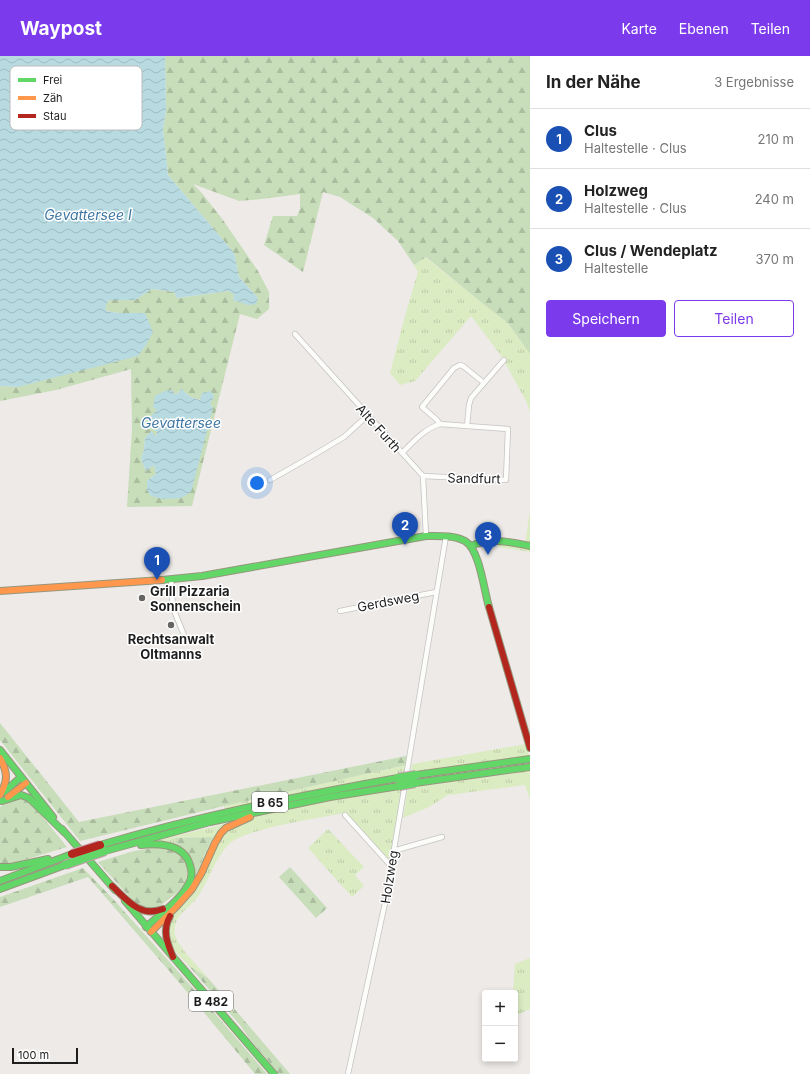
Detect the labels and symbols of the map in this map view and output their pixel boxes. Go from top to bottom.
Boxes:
legend [10,66,142,130]
text: Frei [43,73,62,87]
text: Zäh [43,91,63,105]
text: Stau [43,109,66,123]
water label: Gevattersee I [44,206,132,223]
street label: Alte Furth [353,400,405,456]
water label: Gevattersee [141,414,221,431]
street label: Sandfurt [447,470,501,486]
your location [247,473,267,493]
pin: 2 [392,512,418,545]
pin: 3 [475,522,501,555]
pin: 1 [144,547,170,580]
place label: Grill Pizzaria Sonnenschein [150,583,241,614]
street label: Gerdsweg [356,587,420,615]
marker: Grill Pizzaria Sonnenschein [137,593,147,603]
marker: Rechtsanwalt Oltmanns [166,620,176,630]
place label: Rechtsanwalt Oltmanns [128,631,214,662]
road number: B 65 [252,792,288,812]
street label: Holzweg [377,849,401,905]
road number: B 482 [189,991,233,1011]
scale bar [12,1046,78,1065]

